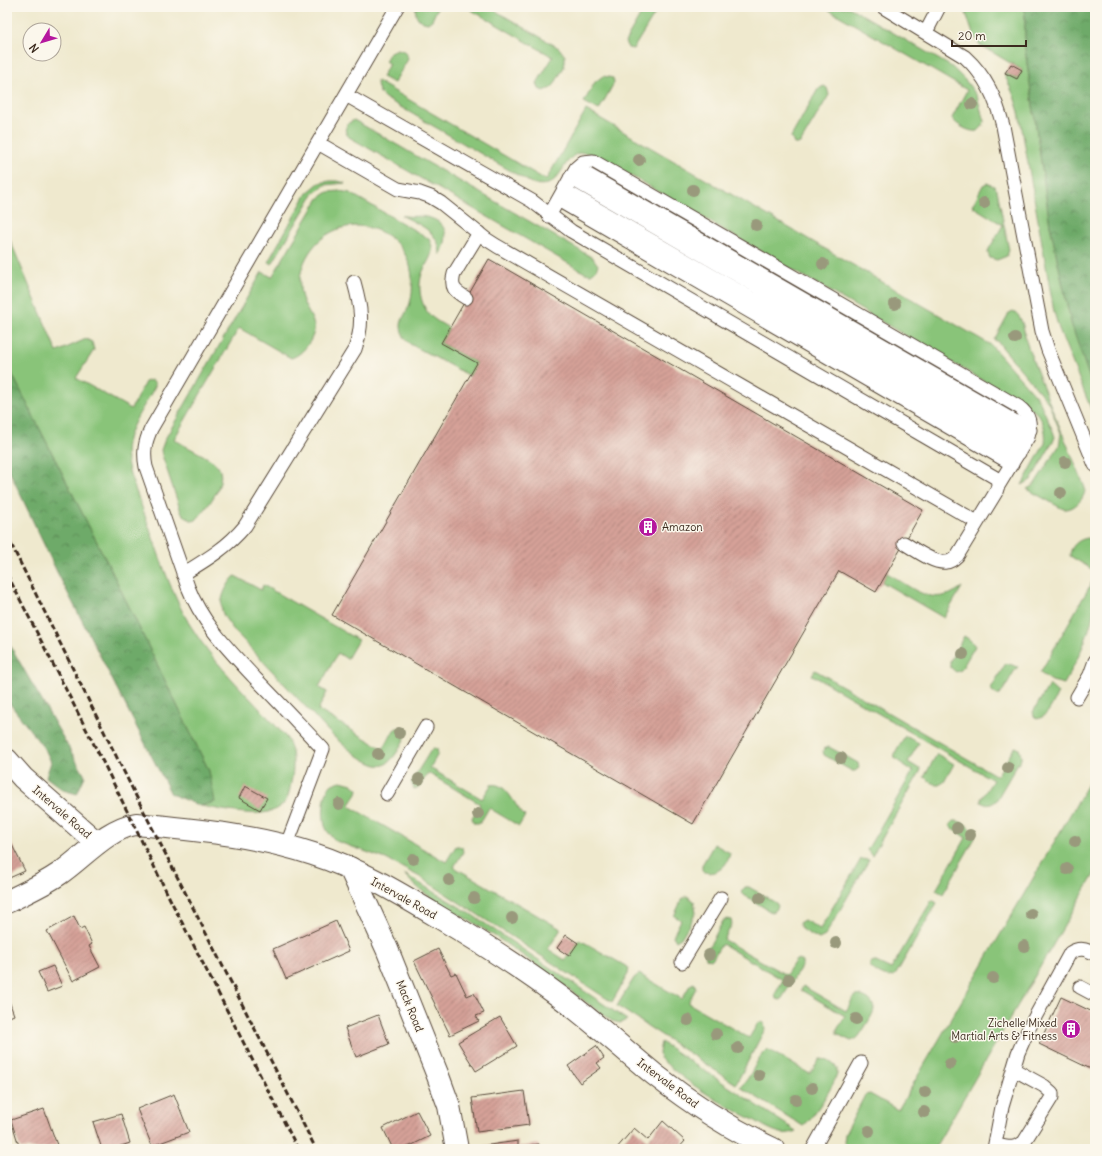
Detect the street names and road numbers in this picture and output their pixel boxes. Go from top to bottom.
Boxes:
street label: Intervale Road [30,783,95,842]
street label: Intervale Road [369,874,440,922]
street label: Mack Road [393,978,427,1034]
street label: Intervale Road [634,1055,702,1111]

